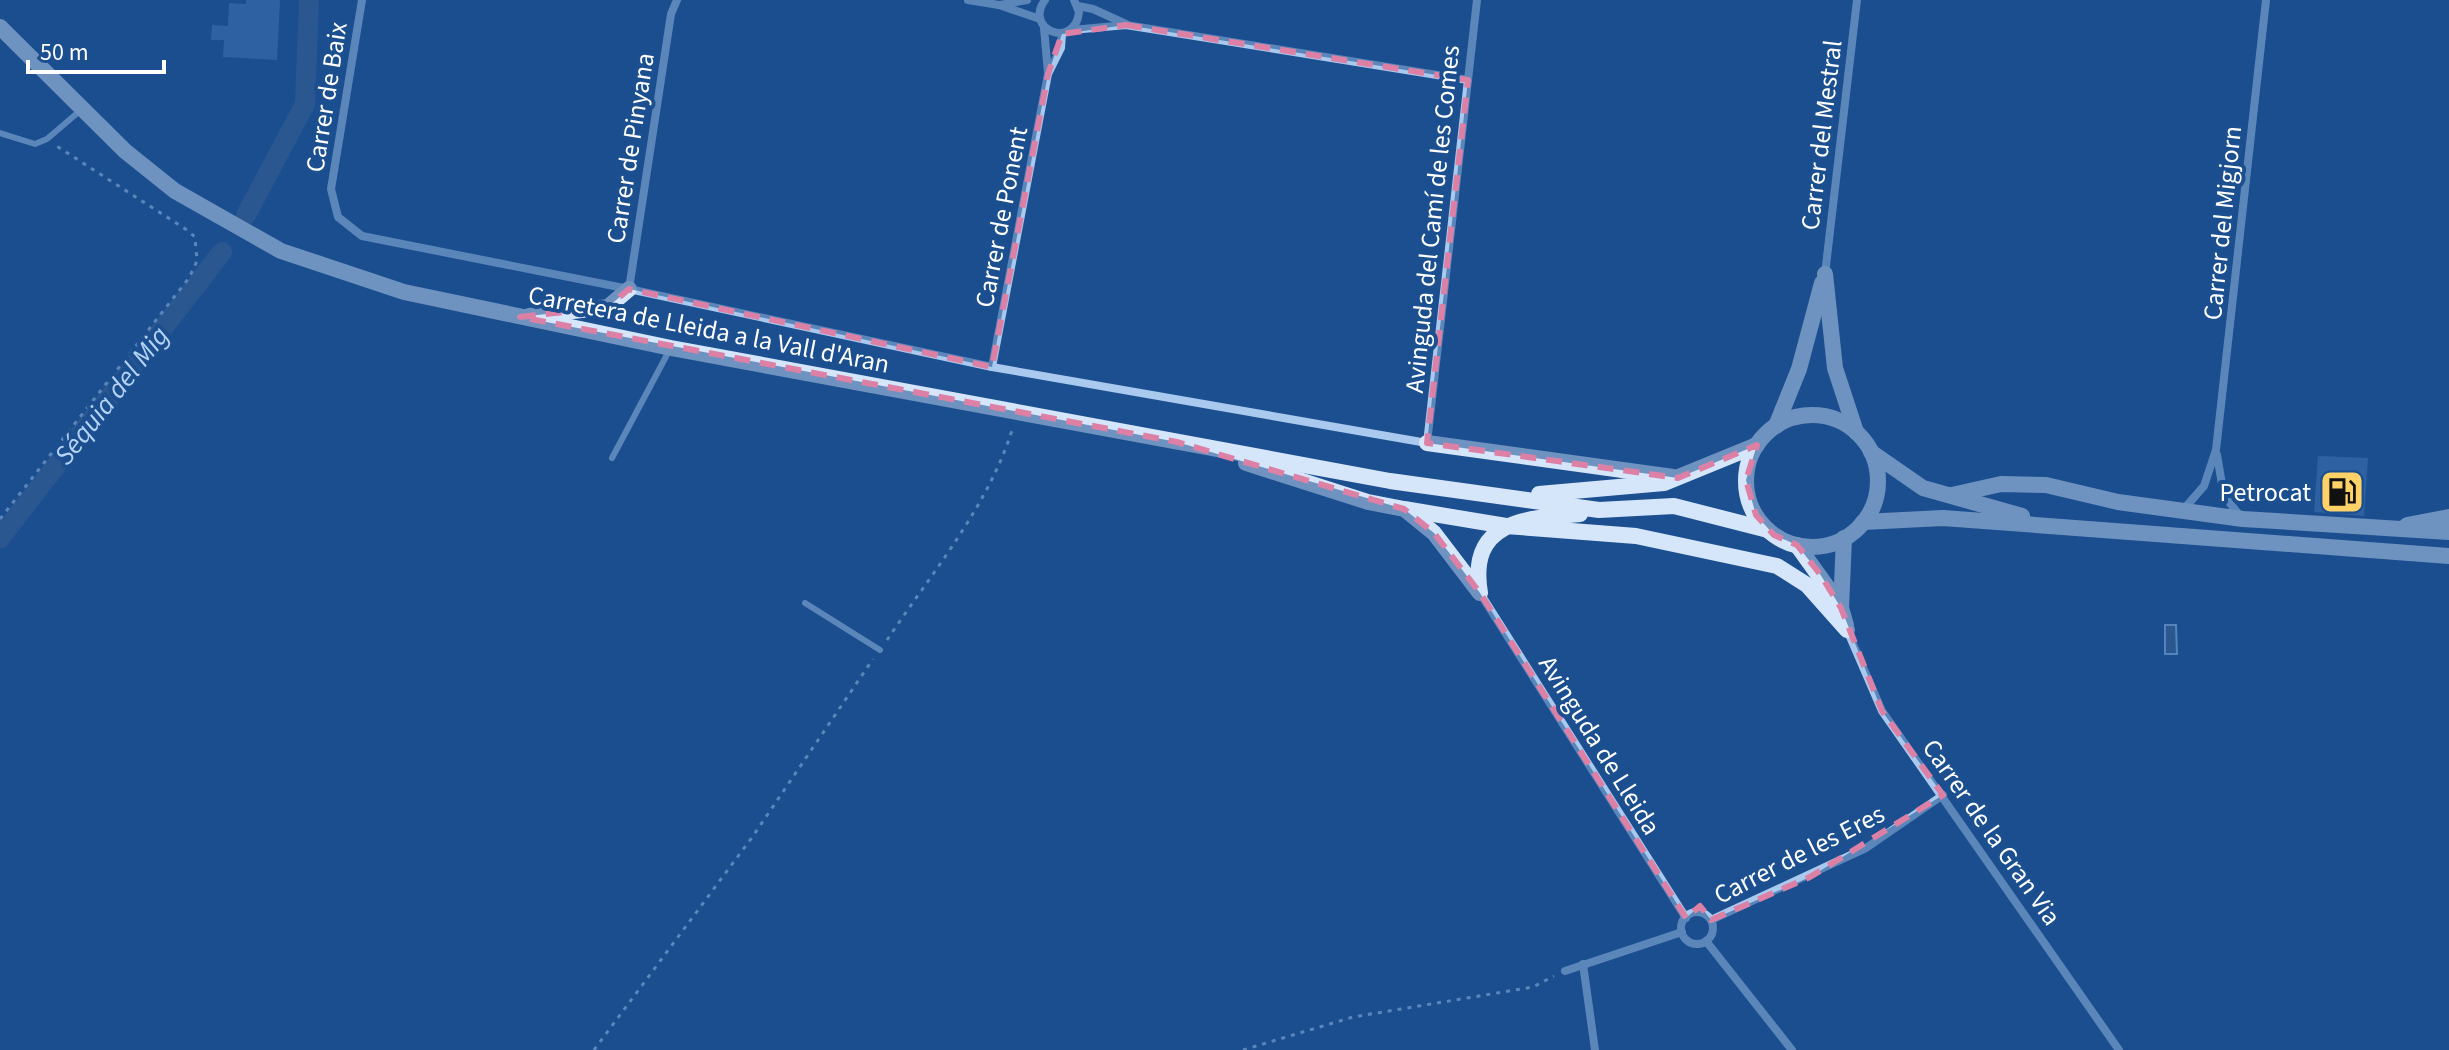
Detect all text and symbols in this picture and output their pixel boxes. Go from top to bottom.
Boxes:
street label: Carrer de Baix [296,19,357,175]
scale bar [28,24,164,74]
text: 50 m [40,35,89,70]
street label: Carrer del Mestral [1791,38,1852,232]
street label: Avinguda del Camí de les Comes [1396,43,1469,395]
street label: Carrer de Pinyana [597,50,664,246]
street label: Carrer de Ponent [966,123,1037,311]
street label: Carrer del Migjorn [2194,124,2251,322]
street label: Carretera de Lleida a la Vall d'Aran [525,276,893,383]
water label: Séquia del Mig [45,318,179,474]
fuel station icon: Petrocat [2318,468,2366,516]
place label: Petrocat [2219,474,2311,511]
street label: Avinguda de Lleida [1529,648,1670,842]
street label: Carrer de la Gran Via [1913,731,2070,933]
street label: Carrer de les Eres [1707,795,1891,913]

